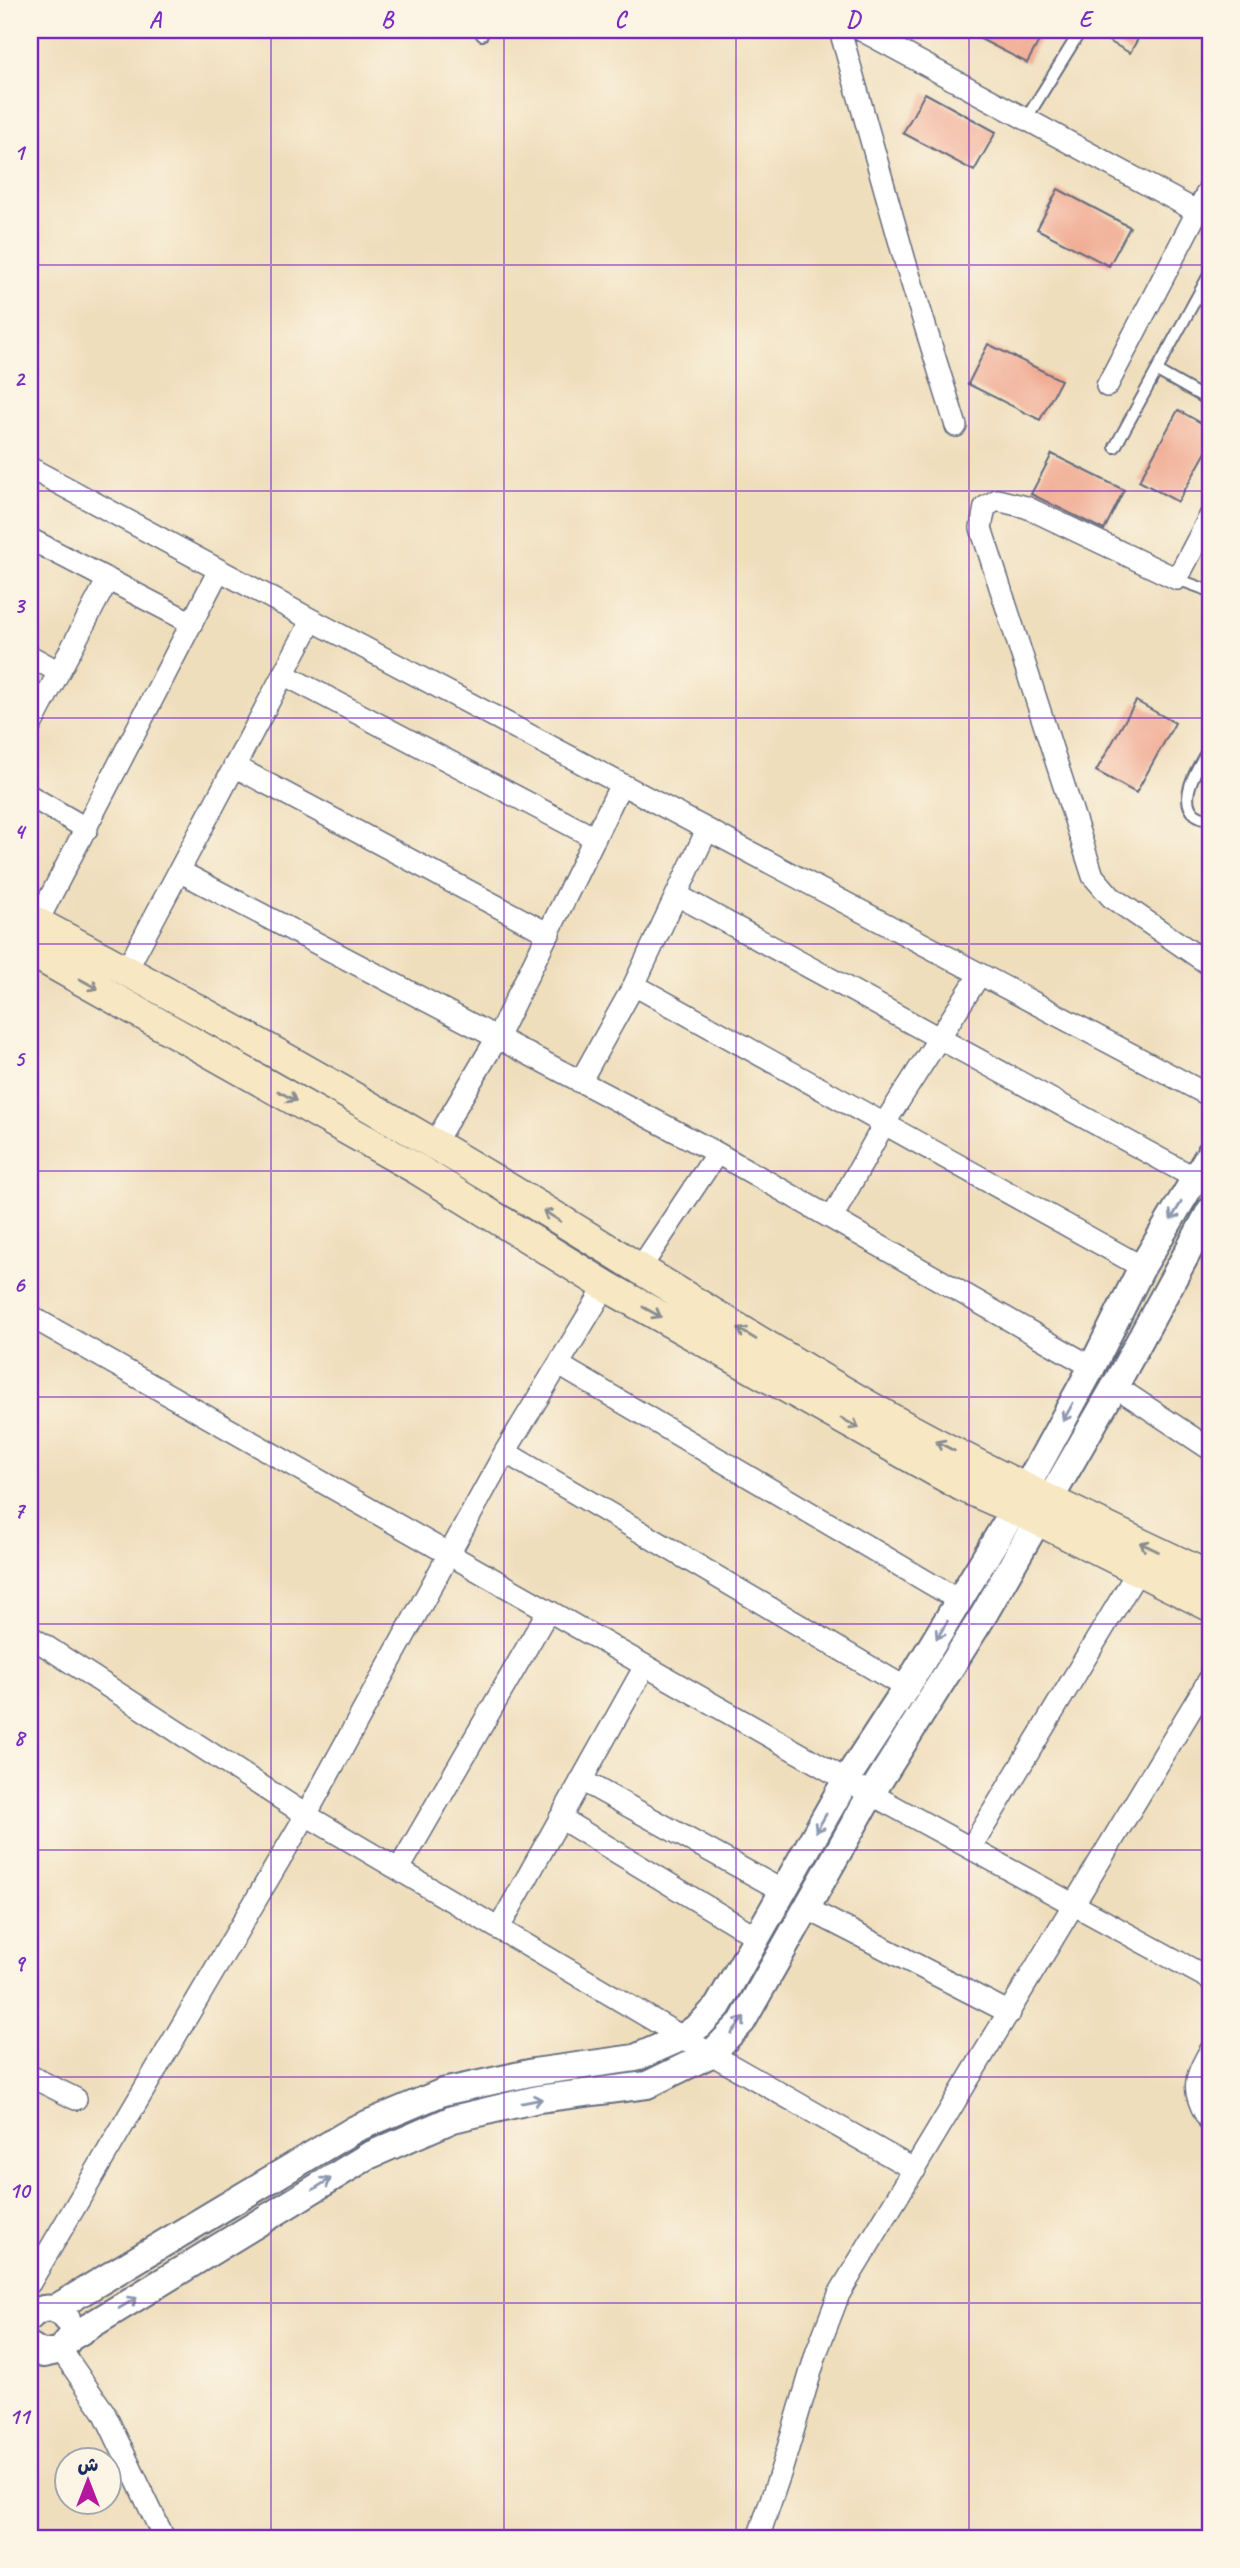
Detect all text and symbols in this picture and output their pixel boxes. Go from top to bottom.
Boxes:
text: A [149,5,163,34]
text: B [381,5,395,34]
text: C [615,5,629,34]
text: D [846,5,862,34]
text: E [1079,5,1095,34]
text: 1 [14,138,27,167]
text: 2 [14,364,27,393]
text: 3 [14,591,27,620]
text: 4 [14,817,27,846]
one-way arrow [79,977,99,991]
text: 5 [14,1044,26,1073]
one-way arrow [277,1089,297,1103]
one-way arrow [1168,1201,1182,1221]
one-way arrow [543,1209,563,1223]
text: 6 [14,1270,27,1299]
one-way arrow [641,1305,661,1319]
one-way arrow [738,1327,758,1341]
one-way arrow [1061,1401,1075,1421]
one-way arrow [839,1417,860,1430]
one-way arrow [935,1439,956,1452]
text: 7 [14,1496,27,1525]
one-way arrow [1139,1540,1160,1554]
one-way arrow [935,1620,949,1640]
text: 8 [14,1723,27,1752]
one-way arrow [814,1812,828,1832]
text: 9 [14,1949,27,1978]
one-way arrow [731,2016,746,2034]
one-way arrow [520,2094,543,2108]
text: 10 [9,2176,32,2205]
one-way arrow [312,2177,332,2191]
one-way arrow [117,2295,137,2309]
text: 11 [9,2402,32,2431]
north arrow [52,2446,122,2516]
text: ش [78,2453,99,2477]

